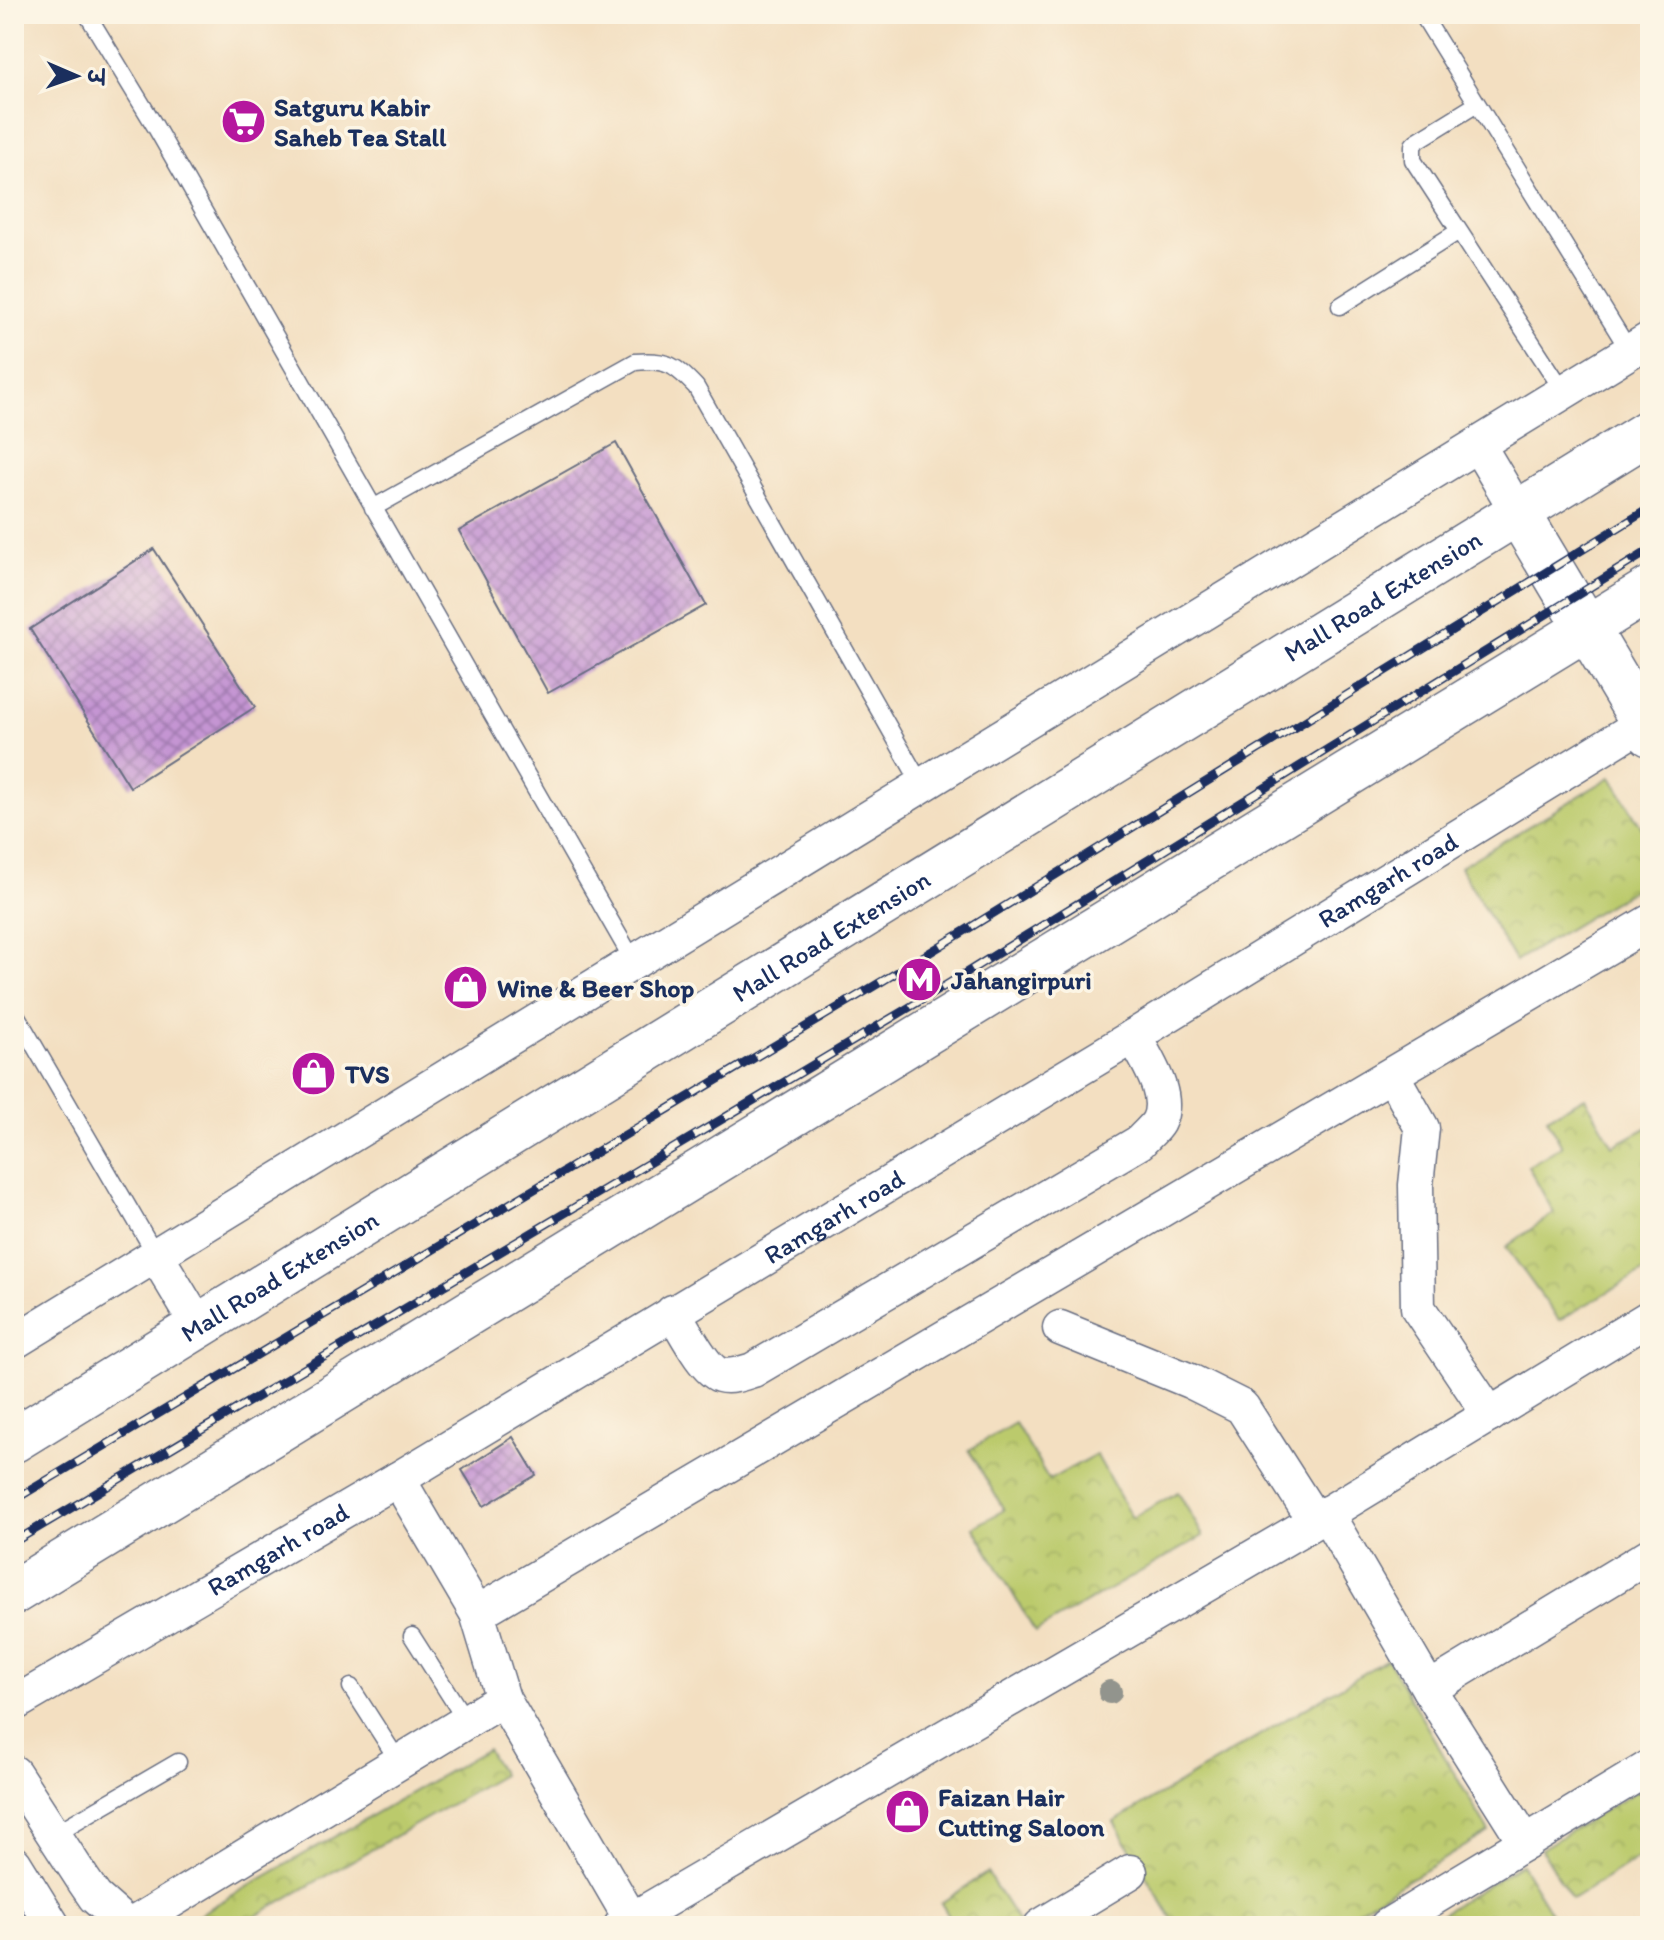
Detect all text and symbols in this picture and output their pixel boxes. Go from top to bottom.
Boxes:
north arrow [36,36,116,116]
text: उ [82,67,109,87]
place label: Satguru Kabir Saheb Tea Stall [274,91,447,153]
supermarket icon: Satguru Kabir Saheb Tea Stall [219,98,267,146]
street label: Mall Road Extension [1278,523,1488,669]
street label: Ramgarh road [1312,825,1464,935]
street label: Mall Road Extension [726,863,936,1009]
metro station icon: Jahangirpuri [896,956,944,1004]
shop icon: Wine & Beer Shop [442,964,490,1012]
place label: Jahangirpuri [950,964,1092,996]
place label: Wine & Beer Shop [497,972,694,1004]
shop icon: TVS [290,1050,338,1098]
place label: TVS [344,1058,390,1090]
street label: Ramgarh road [758,1162,910,1271]
street label: Mall Road Extension [175,1203,384,1349]
street label: Ramgarh road [202,1496,354,1603]
place label: Faizan Hair Cutting Saloon [938,1781,1105,1843]
shop icon: Faizan Hair Cutting Saloon [883,1788,931,1836]

